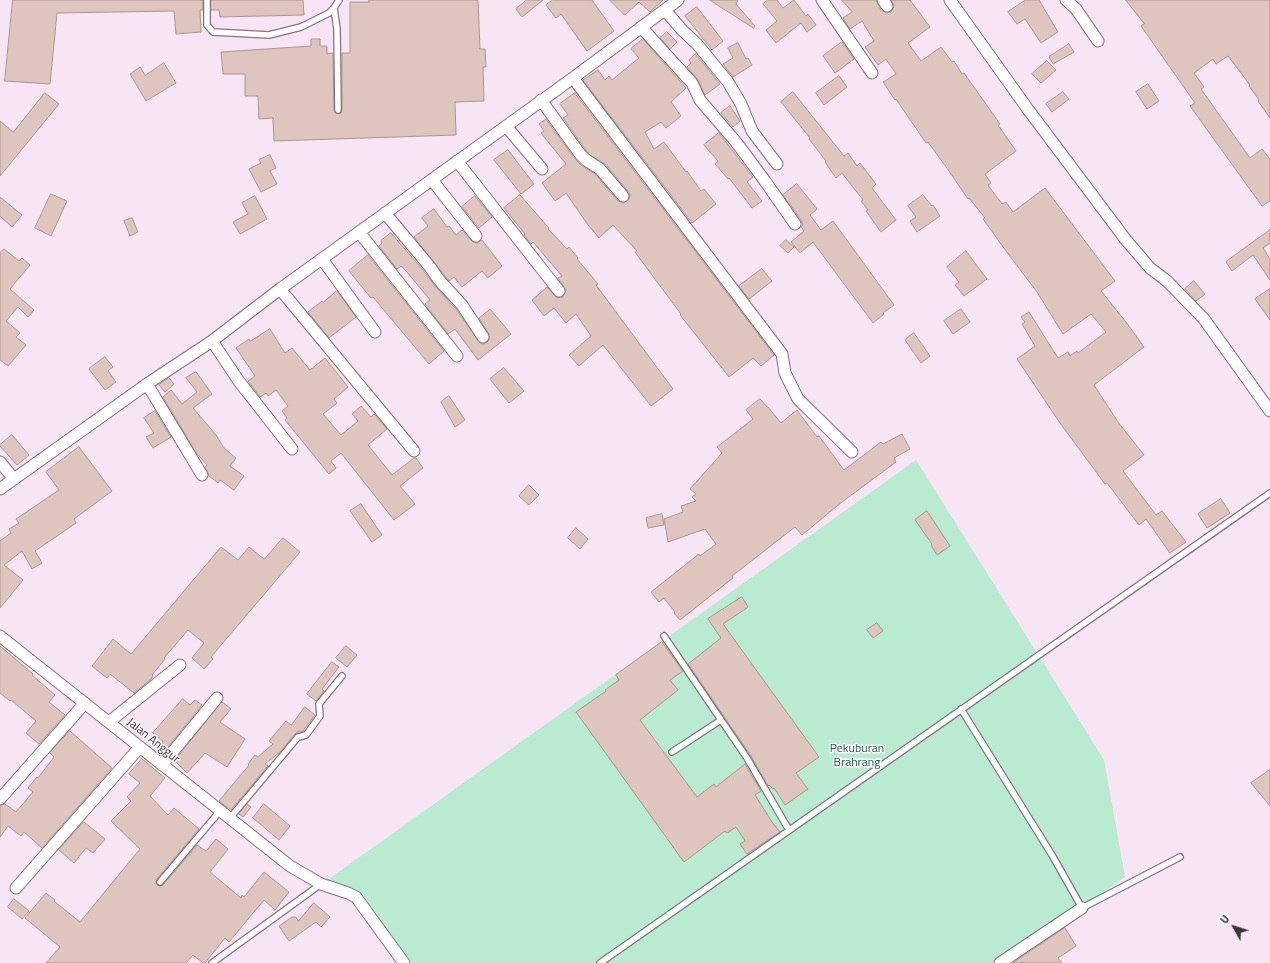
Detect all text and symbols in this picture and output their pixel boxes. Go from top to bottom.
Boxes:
street label: Jalan Anggur [124,715,182,767]
park label: Pekuburan Brahrang [830,742,884,770]
north arrow [1214,907,1254,947]
text: U [1216,912,1233,927]

